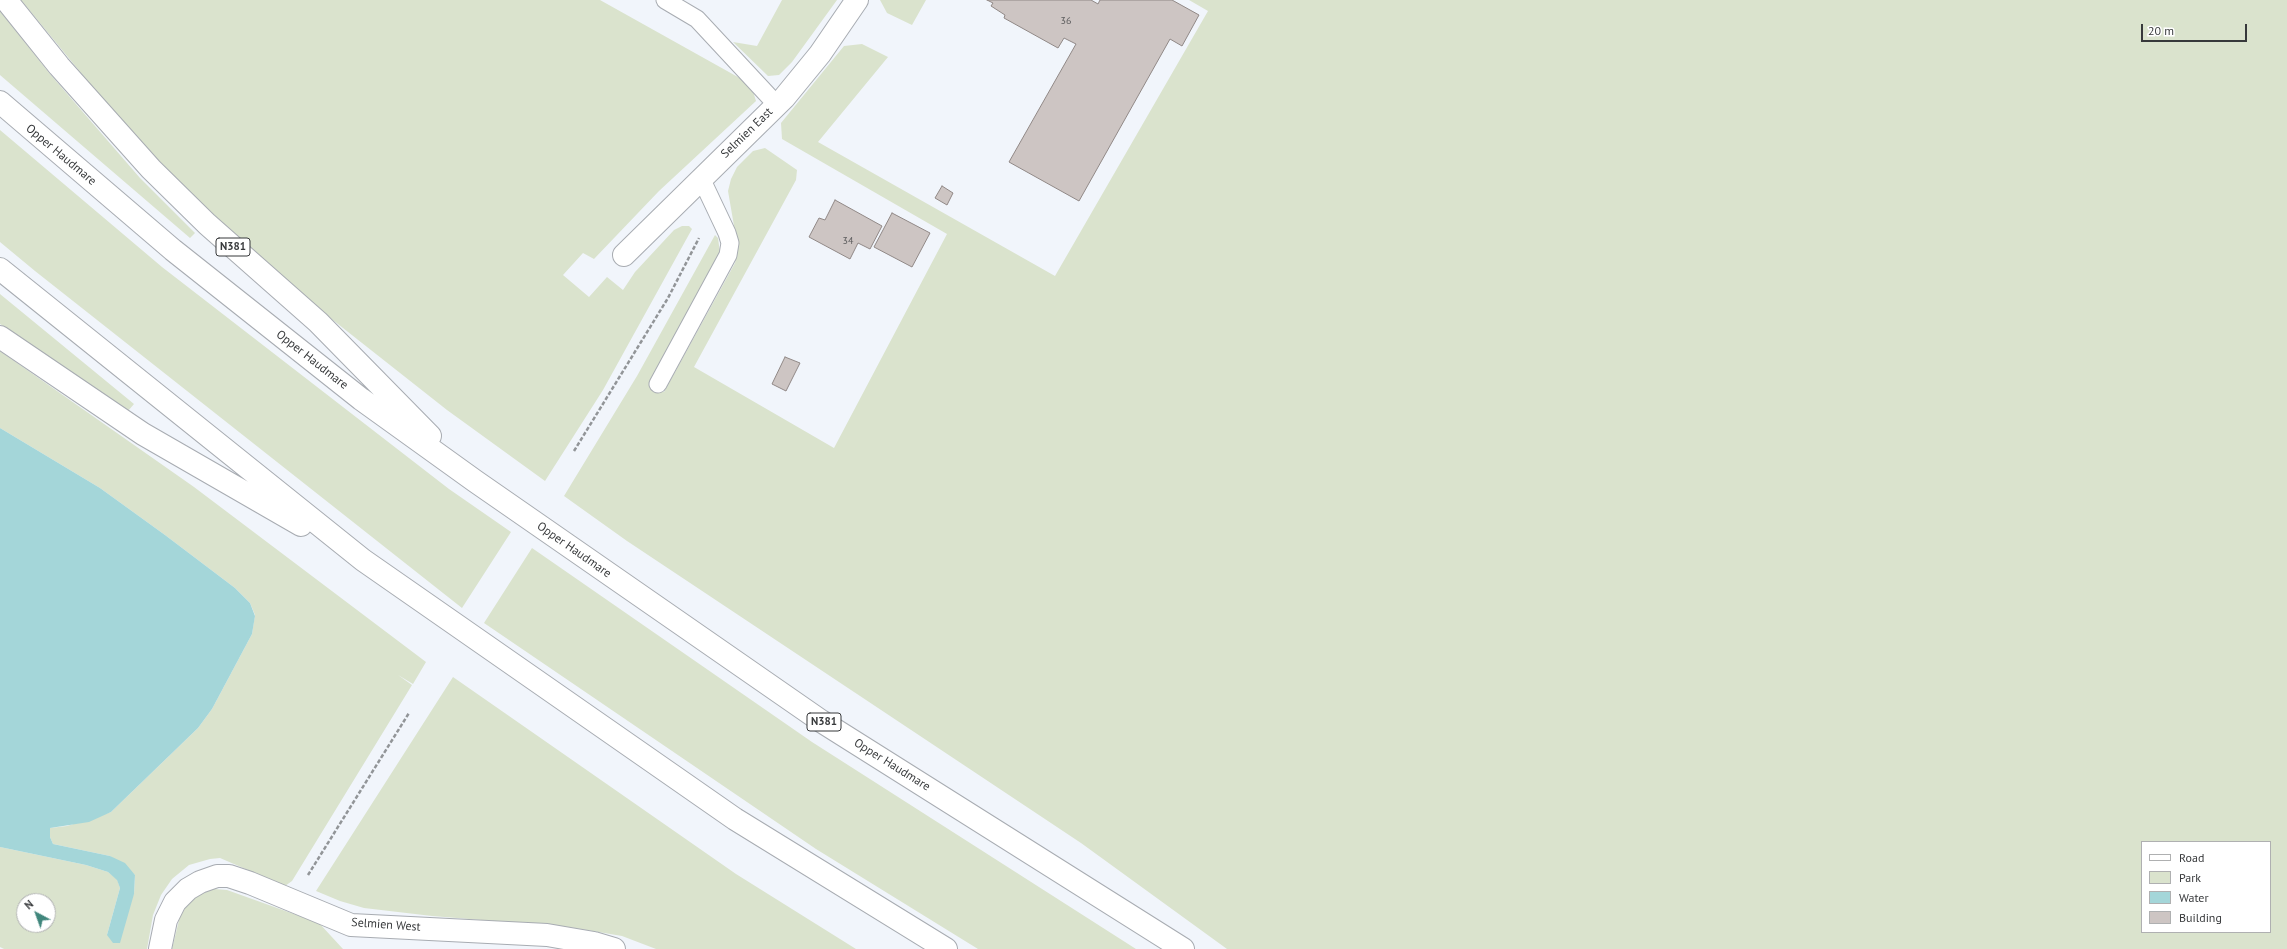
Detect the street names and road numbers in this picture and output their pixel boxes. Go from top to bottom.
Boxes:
street label: Selmien East [718,105,776,161]
street label: Opper Haudmare [23,121,99,189]
road number: N381 [216,238,250,256]
street label: Opper Haudmare [273,327,351,393]
street label: Opper Haudmare [534,519,614,581]
road number: N381 [807,713,841,731]
street label: Opper Haudmare [851,736,933,794]
street label: Selmien West [351,915,421,935]

